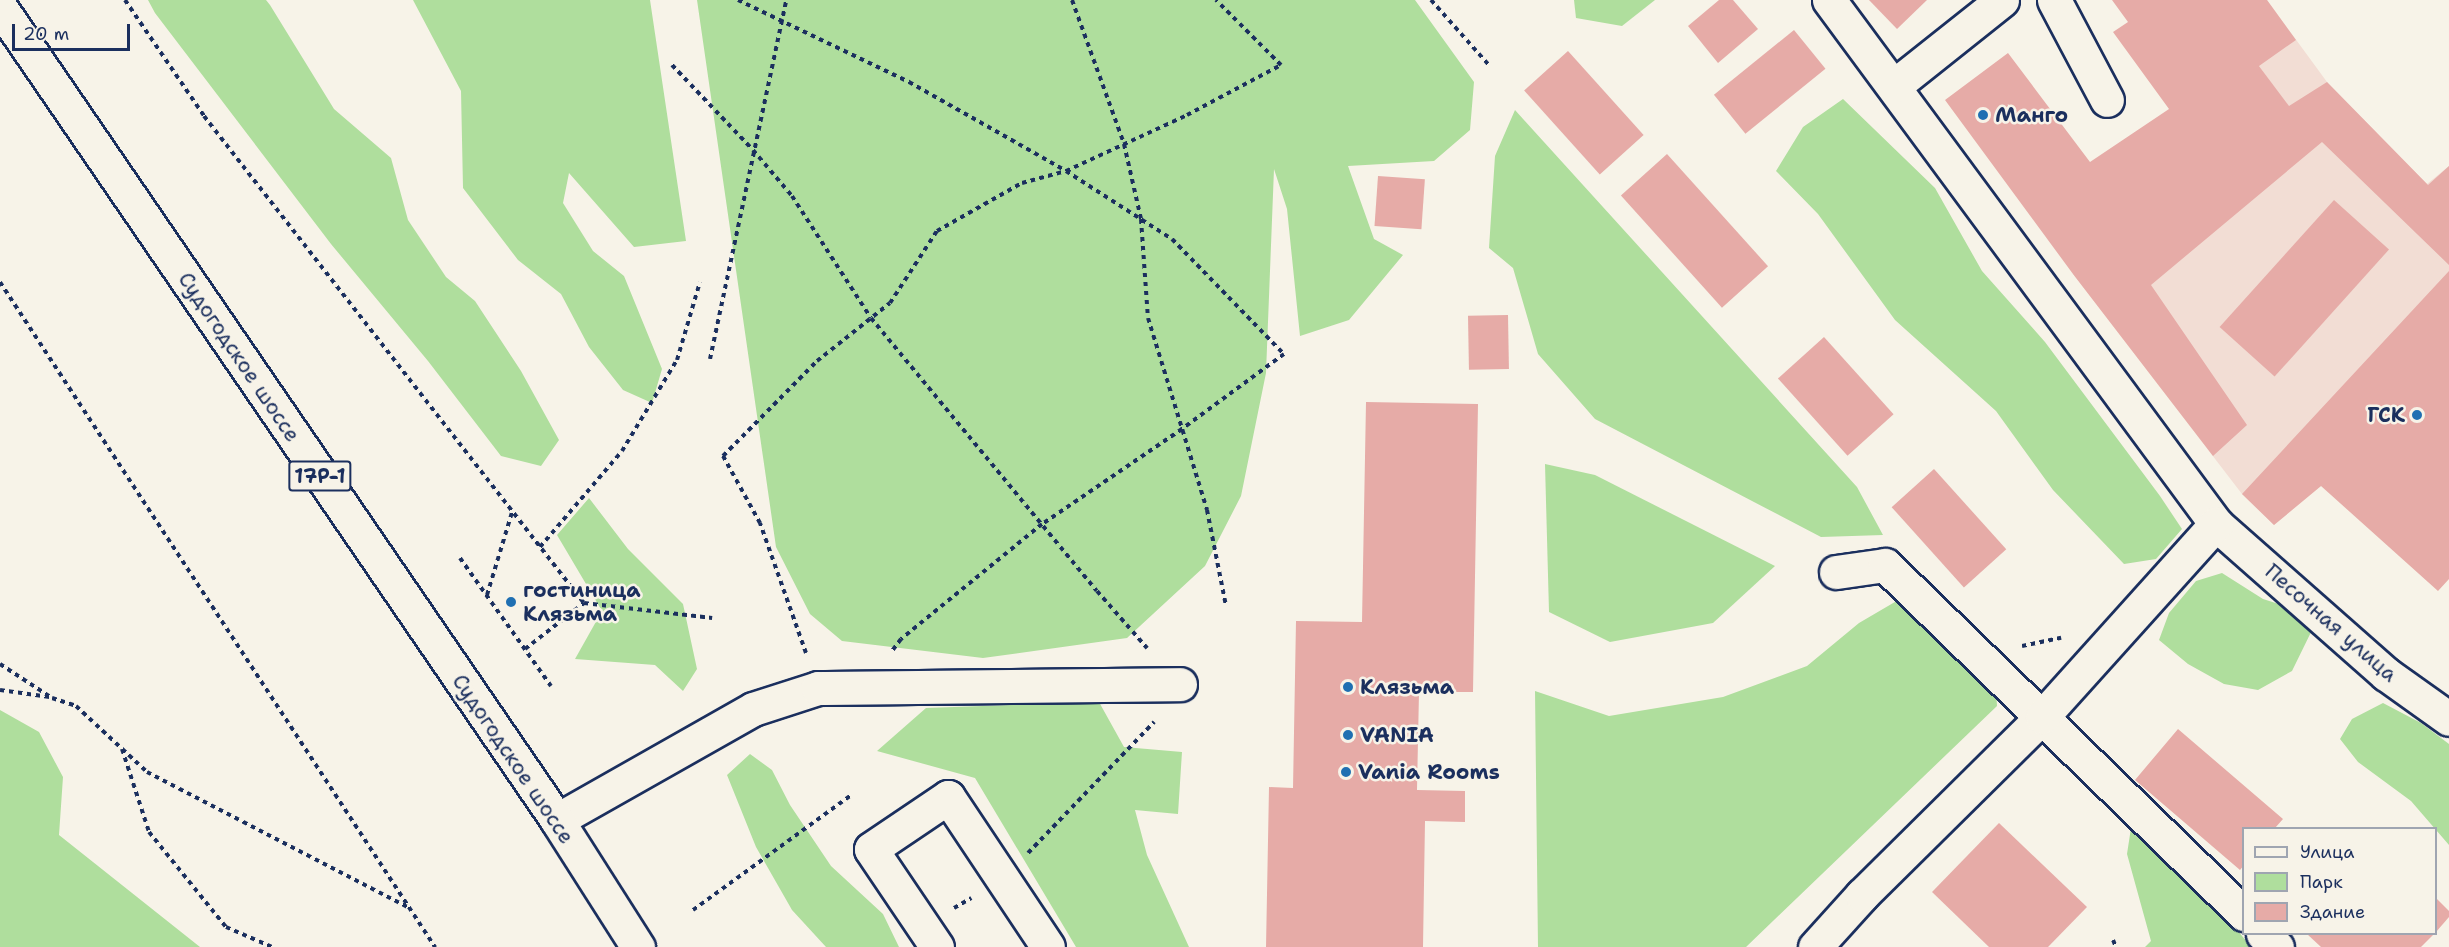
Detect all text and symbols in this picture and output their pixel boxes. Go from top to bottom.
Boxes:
scale bar [15,12,134,50]
text: 20 m [23,22,69,46]
place label: Манго [1995,102,2068,128]
marker: Манго [1976,108,1990,122]
street label: Судогодское шоссе [173,267,305,447]
place label: ГСК [2367,402,2405,428]
marker: ГСК [2410,408,2424,422]
road number: 17Р-1 [287,459,353,493]
street label: Песочная улица [2260,559,2402,687]
place label: гостиница Клязьма [523,577,641,627]
marker: гостиница Клязьма [504,595,518,609]
street label: Судогодское шоссе [447,669,579,849]
place label: Клязьма [1360,674,1454,700]
marker: Клязьма [1341,680,1355,694]
place label: VANIA [1360,722,1434,748]
marker: VANIA [1341,728,1355,742]
place label: Vania Rooms [1358,759,1500,785]
marker: Vania Rooms [1339,765,1353,779]
legend [2242,827,2437,935]
text: Улица [2300,840,2354,864]
text: Парк [2300,870,2343,894]
text: Здание [2300,900,2365,924]

